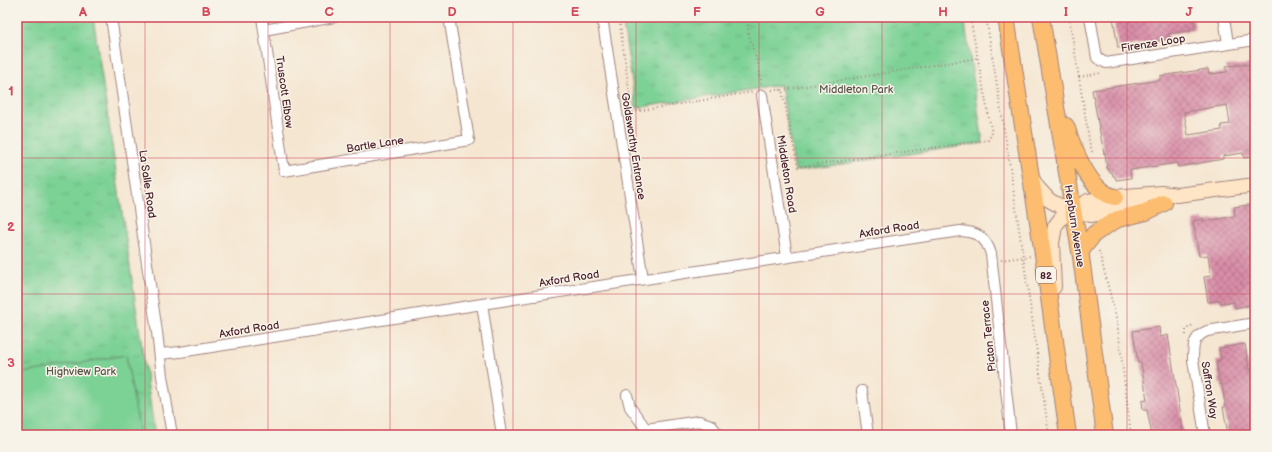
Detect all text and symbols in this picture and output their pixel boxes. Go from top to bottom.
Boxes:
text: A [78,4,87,20]
text: B [201,4,211,20]
text: C [324,4,334,20]
text: D [447,4,457,20]
text: E [571,4,580,20]
text: F [693,4,701,20]
text: G [815,4,825,20]
text: H [938,4,948,20]
text: I [1064,4,1068,20]
text: J [1185,4,1193,20]
street label: Firenze Loop [1120,32,1186,55]
street label: Truscott Elbow [273,55,296,130]
text: 1 [8,83,14,99]
park label: Middleton Park [819,83,894,96]
street label: Goldsworthy Entrance [619,92,648,201]
street label: Bartle Lane [345,133,405,155]
street label: Middleton Road [774,134,799,214]
street label: La Salle Road [136,149,159,219]
street label: Hepburn Avenue [1062,184,1088,269]
street label: Axford Road [858,218,920,241]
text: 2 [7,219,15,235]
street label: Axford Road [538,267,600,290]
road number: 82 [1036,267,1056,283]
street label: Picton Terrace [978,299,999,372]
street label: Axford Road [218,318,280,341]
text: 3 [7,355,15,371]
street label: Saffron Way [1199,360,1220,420]
park label: Highview Park [46,365,117,378]

